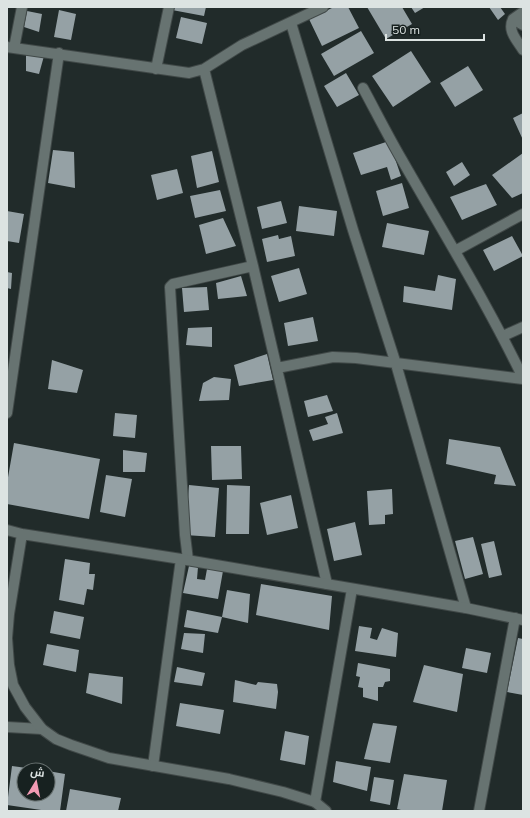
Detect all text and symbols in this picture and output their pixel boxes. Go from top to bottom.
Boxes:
scale bar [386,16,484,42]
text: 50 m [392,22,420,37]
north arrow [16,762,56,802]
text: ش [30,764,46,780]

